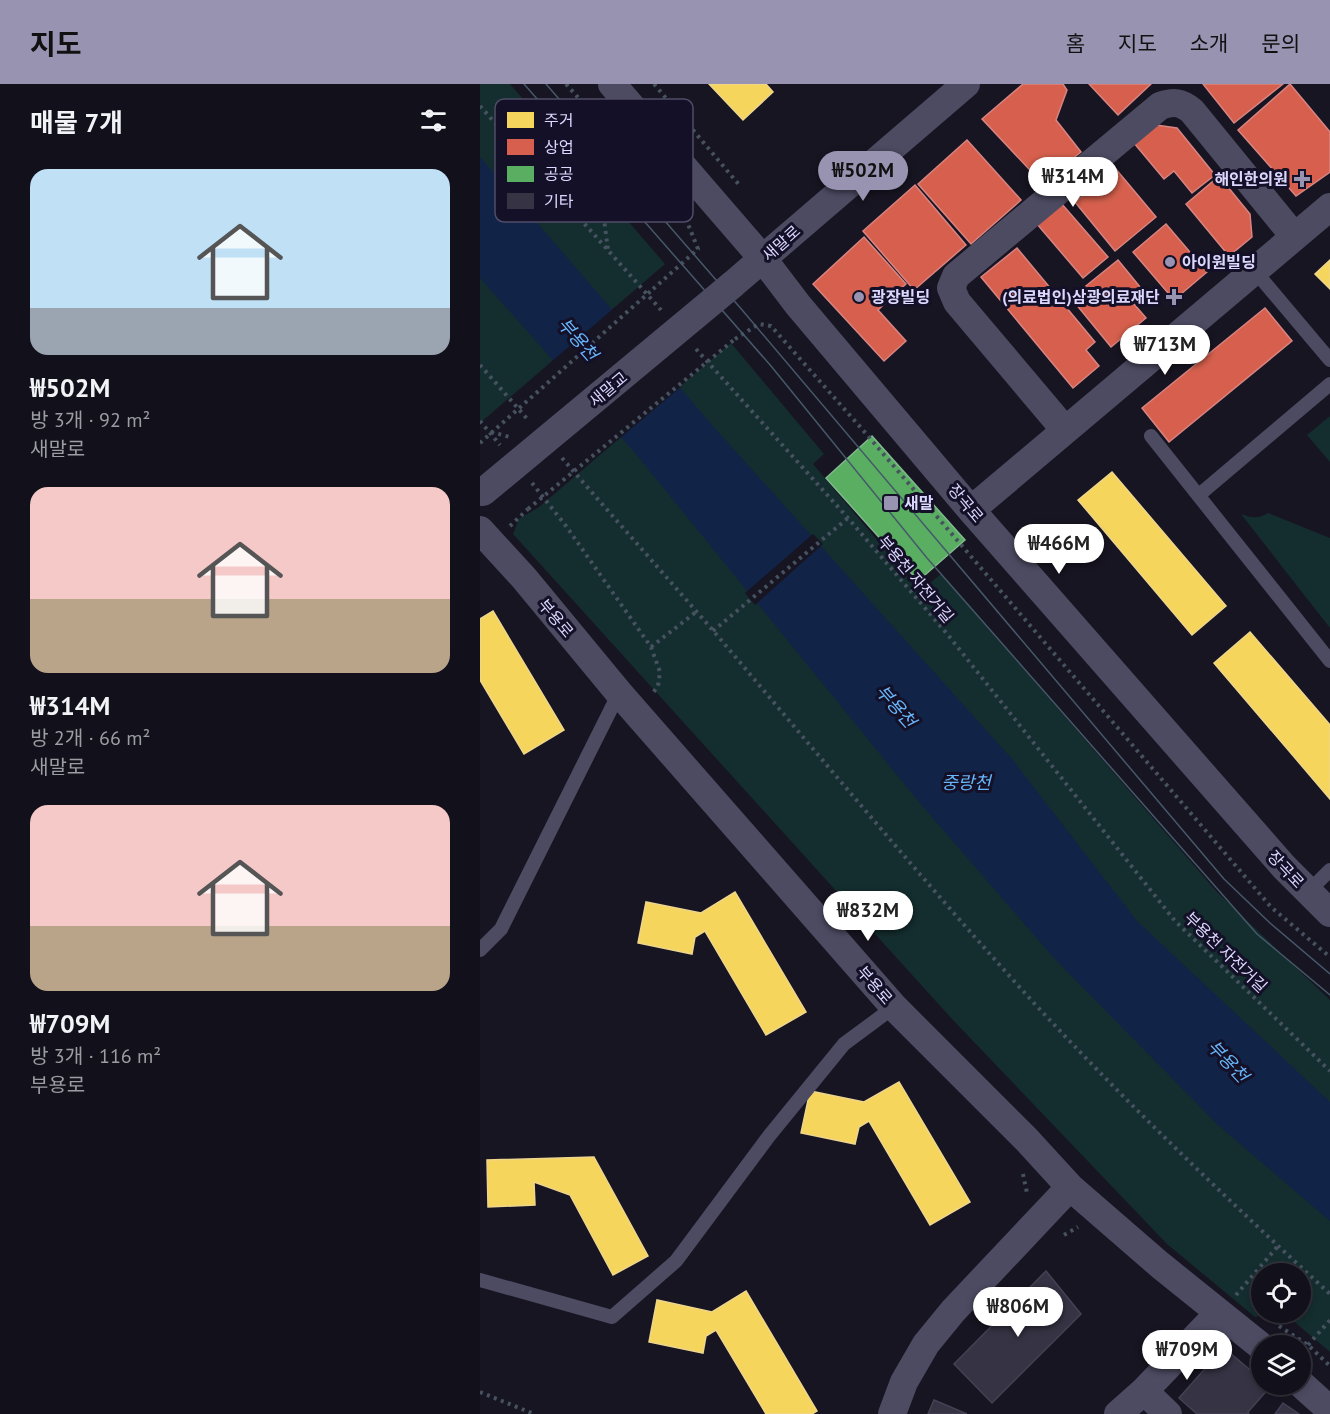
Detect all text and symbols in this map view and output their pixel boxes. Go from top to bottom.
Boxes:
text: 지도 [30,25,82,62]
text: 홈 [1066,30,1085,57]
text: 지도 [1118,30,1157,57]
text: 소개 [1190,30,1228,57]
text: 문의 [1261,30,1300,57]
legend [495,99,693,222]
icon: filters [417,104,450,137]
text: 매물 7개 [30,106,123,139]
text: 주거 [544,110,573,130]
text: 상업 [544,137,573,157]
pin: ₩502M [821,151,905,202]
text: ₩502M [832,157,894,183]
pin: ₩314M [1031,157,1115,208]
text: ₩314M [1042,163,1104,189]
text: 공공 [544,164,573,184]
place label: 해인한의원 [1214,169,1288,189]
marker: 해인한의원 [1293,170,1311,188]
text: 기타 [544,191,574,211]
icon: home [186,208,294,316]
street label: 새말로 [758,221,804,265]
place label: 아이원빌딩 [1182,252,1256,272]
marker: 아이원빌딩 [1163,255,1177,269]
place label: 광장빌딩 [871,287,930,307]
place label: (의료법인)삼광의료재단 [1002,287,1160,307]
marker: (의료법인)삼광의료재단 [1165,288,1183,306]
marker: 광장빌딩 [852,290,866,304]
water label: 부용천 [553,313,605,367]
pin: ₩713M [1123,325,1207,376]
text: ₩713M [1134,331,1196,357]
street label: 새말교 [585,367,631,411]
text: ₩502M [30,371,110,404]
text: 방 3개 · 92 m² [30,407,150,433]
text: 새말로 [30,436,85,462]
street label: 장곡로 [944,480,988,527]
place label: 새말 [904,493,934,513]
marker: 새말 [882,494,900,512]
pin: ₩466M [1017,524,1101,575]
icon: home [186,526,294,634]
text: ₩466M [1028,530,1090,556]
street label: 부용천 자전거길 [874,531,958,627]
street label: 부용로 [534,595,578,642]
water label: 부용천 [871,680,923,734]
text: ₩314M [30,689,110,722]
text: 방 2개 · 66 m² [30,725,150,751]
text: 새말로 [30,754,85,780]
water label: 중랑천 [941,771,993,794]
icon: home [186,844,294,952]
street label: 장곡로 [1264,846,1309,892]
pin: ₩832M [826,891,910,942]
text: ₩832M [837,897,899,923]
street label: 부용천 자전거길 [1180,908,1272,996]
street label: 부용로 [853,962,897,1008]
text: ₩709M [30,1007,110,1040]
water label: 부용천 [1203,1035,1255,1089]
text: 방 3개 · 116 m² [30,1043,161,1069]
text: 부용로 [30,1072,85,1098]
map controls [1251,1263,1311,1395]
button: locate [1251,1263,1311,1323]
pin: ₩806M [976,1287,1060,1338]
text: ₩806M [987,1293,1049,1319]
pin: ₩709M [1145,1330,1229,1381]
button: layers [1251,1335,1311,1395]
text: ₩709M [1156,1336,1218,1362]

